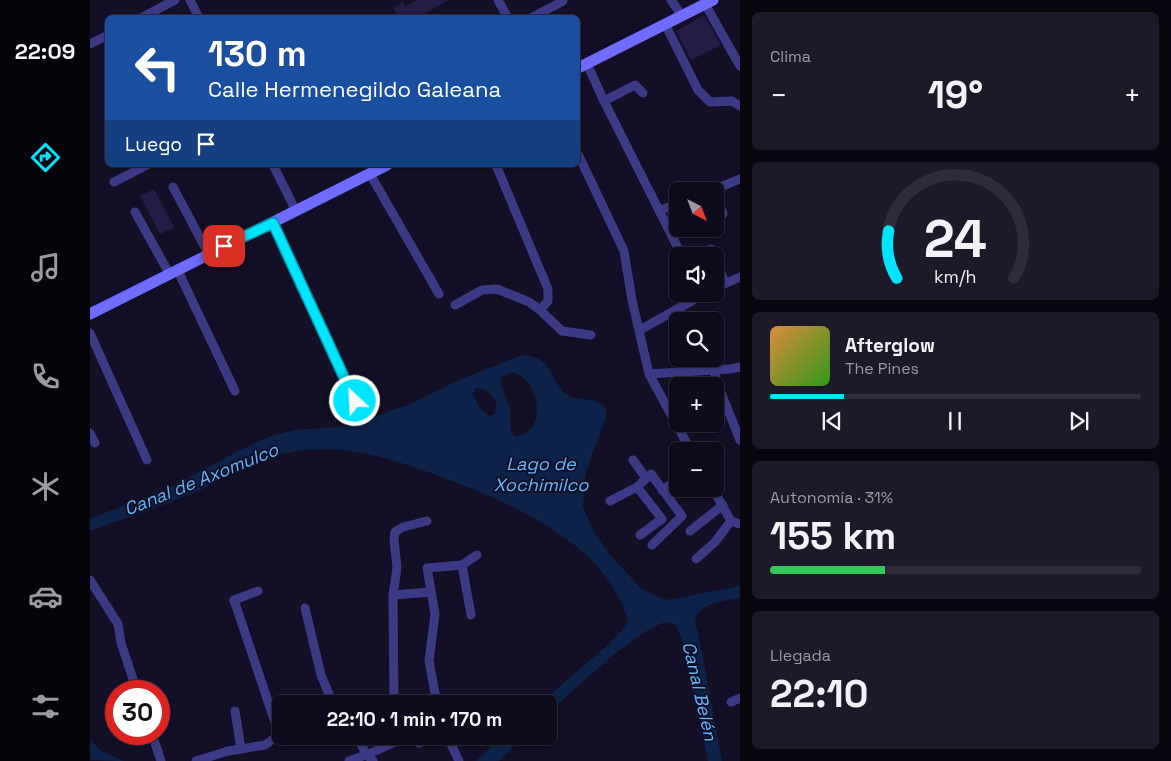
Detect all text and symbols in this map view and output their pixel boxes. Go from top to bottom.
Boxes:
text: 130 m [208,32,307,76]
icon: left [125,35,190,100]
text: 22:09 [15,37,75,65]
text: Clima [770,46,811,67]
text: 19° [928,71,983,119]
text: Calle Hermenegildo Galeana [208,75,501,103]
text: − [770,77,787,113]
text: + [1124,77,1141,113]
icon: arrive [192,130,220,158]
text: Luego [125,132,182,157]
icon: directions [28,140,63,175]
north arrow [669,182,724,238]
map controls [669,182,724,497]
text: 24 [924,206,987,272]
pin [203,225,245,267]
icon: arrive [210,232,238,260]
button: sound [669,247,724,302]
icon: music [28,250,63,285]
text: km/h [934,265,977,288]
button: search [669,312,724,367]
text: Afterglow [845,333,935,358]
text: The Pines [845,358,919,379]
icon: phone [28,359,63,394]
position arrow [328,374,380,426]
button: + [669,377,724,432]
icon: previous [818,407,846,435]
icon: pause [941,407,969,435]
icon: next [1065,407,1093,435]
water label: Canal de Axomulco [121,437,282,520]
button: − [669,442,724,497]
water label: Lago de Xochimilco [494,452,589,496]
icon: climate [28,469,63,504]
text: Autonomía · 31% [770,487,893,508]
text: 155 km [770,512,896,560]
icon: car [28,579,63,614]
water label: Canal Belén [677,639,723,744]
text: Llegada [770,645,831,666]
text: 22:10 [770,670,868,718]
speed limit sign: 30 [105,680,170,745]
icon: filters [28,689,63,724]
text: 22:10 · 1 min · 170 m [327,707,502,732]

